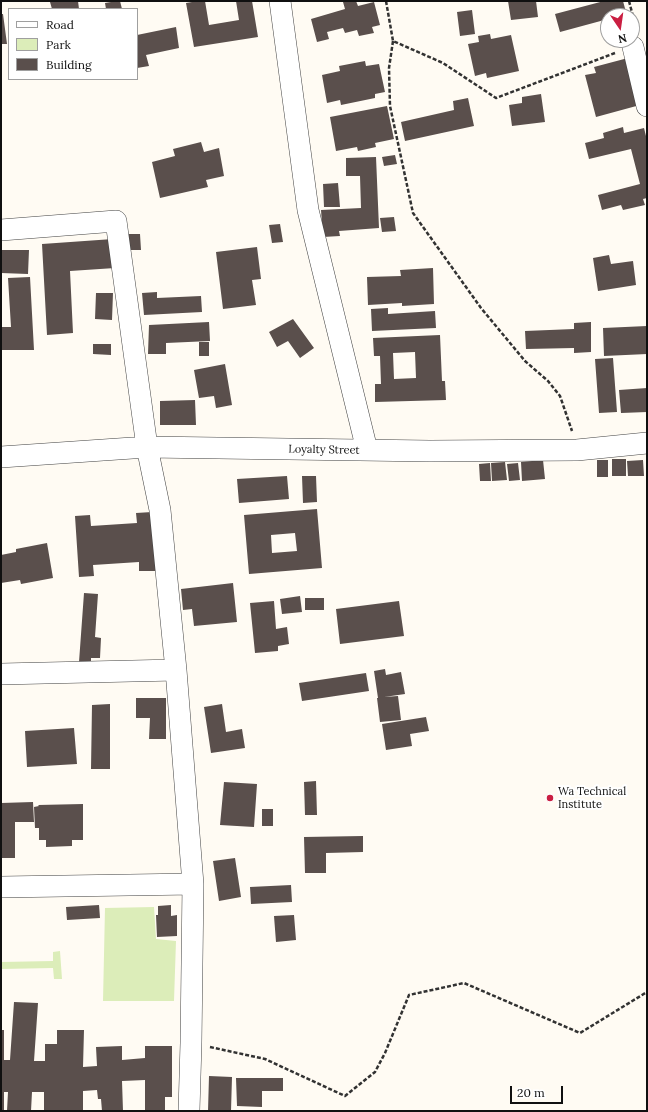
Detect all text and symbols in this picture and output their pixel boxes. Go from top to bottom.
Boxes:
legend [8,8,138,80]
north arrow [600,8,640,48]
text: Road [46,17,74,32]
text: N [617,31,628,46]
text: Park [46,37,71,52]
text: Building [46,57,92,72]
street label: Loyalty Street [288,443,360,457]
place label: Wa Technical Institute [558,785,626,811]
marker: Wa Technical Institute [545,793,555,803]
scale bar [512,1078,565,1104]
text: 20 m [517,1085,545,1100]

